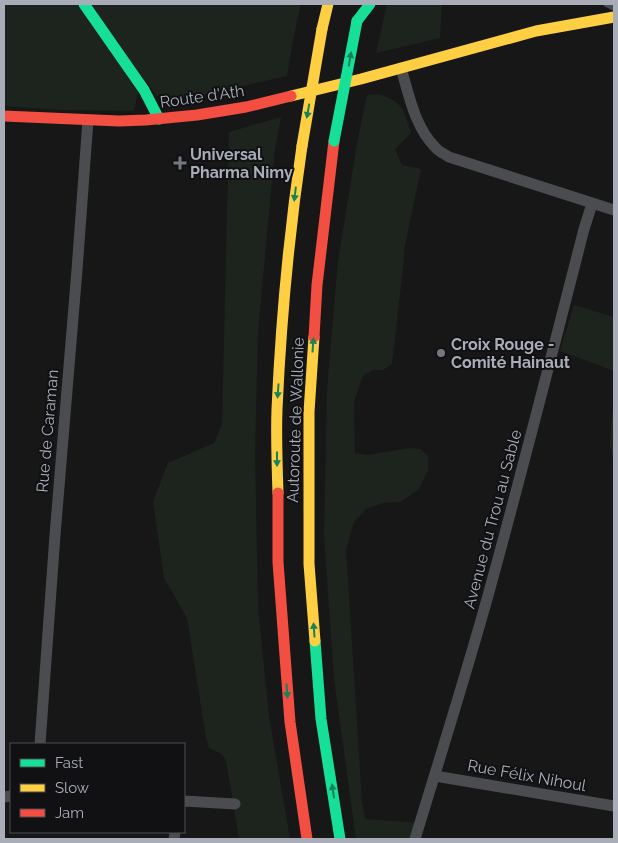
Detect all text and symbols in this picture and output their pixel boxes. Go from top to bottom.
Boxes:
one-way arrow [346,50,354,66]
street label: Route d'Ath [159,81,246,112]
one-way arrow [303,103,311,119]
place label: Universal Pharma Nimy [190,145,293,182]
marker: Universal Pharma Nimy [174,157,186,169]
one-way arrow [291,186,299,202]
place label: Croix Rouge - Comité Hainaut [451,335,570,372]
street label: Autoroute de Wallonie [283,337,308,503]
one-way arrow [310,337,318,353]
marker: Croix Rouge - Comité Hainaut [435,347,447,359]
street label: Rue de Caraman [33,369,62,493]
one-way arrow [274,383,282,399]
street label: Avenue du Trou au Sable [459,428,526,611]
one-way arrow [273,451,281,467]
one-way arrow [310,621,318,637]
one-way arrow [284,683,292,699]
legend [10,743,185,833]
text: Fast [55,754,83,772]
street label: Rue Félix Nihoul [466,756,588,795]
text: Slow [55,779,89,797]
one-way arrow [328,783,336,799]
text: Jam [55,804,84,822]

